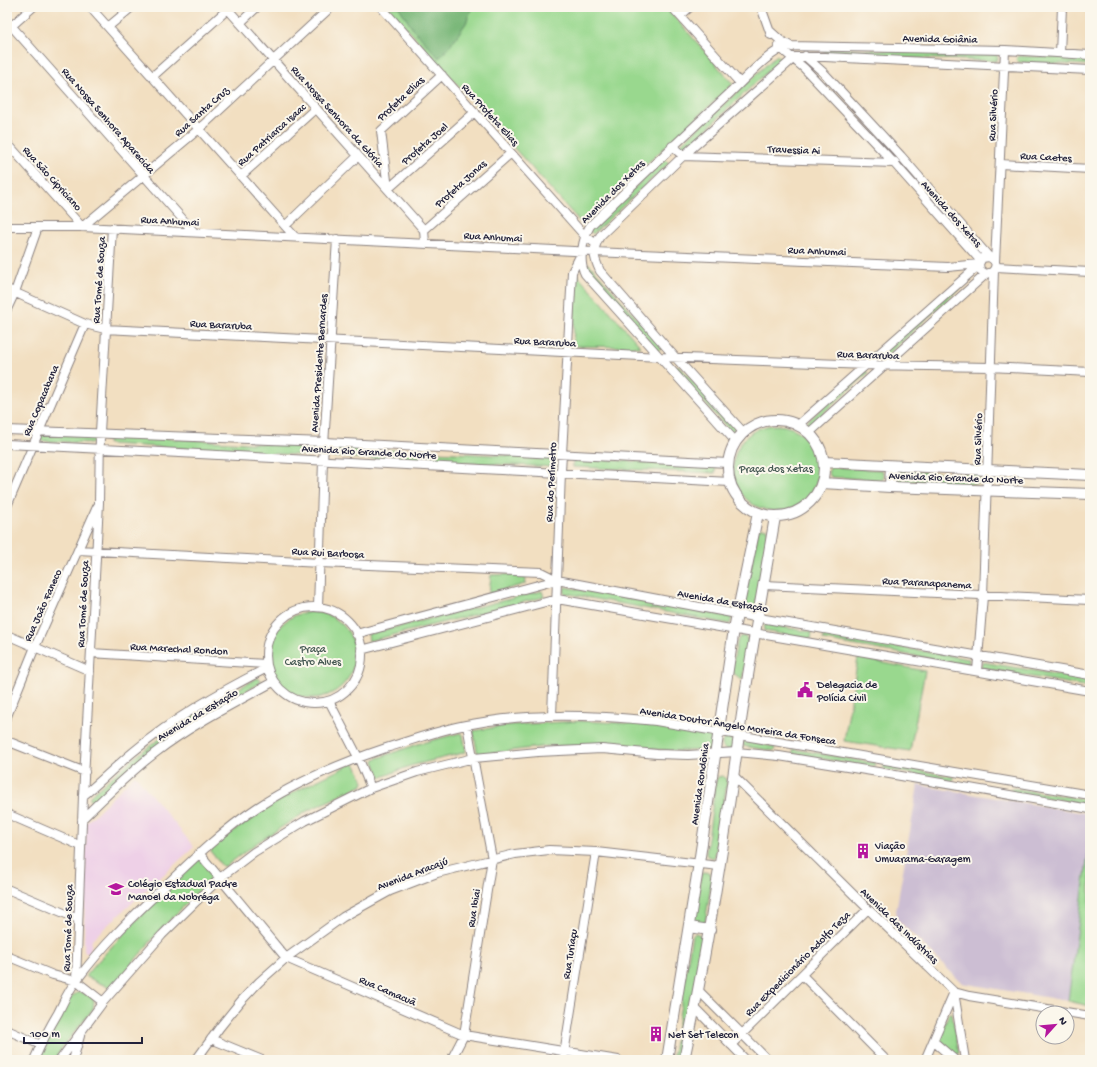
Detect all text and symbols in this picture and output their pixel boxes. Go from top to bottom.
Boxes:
street label: Avenida Goiânia [903,33,978,47]
street label: Rua Nossa Senhora da Glória [288,64,386,171]
street label: Rua Nossa Senhora Aparecida [58,66,157,177]
street label: Profeta Elias [374,73,428,125]
street label: Rua Profeta Elias [458,81,522,150]
street label: Rua Santa Cruz [173,84,233,140]
street label: Rua Silvério [987,89,1001,141]
street label: Rua Patriarca Isaac [236,101,310,169]
street label: Profeta Joel [398,120,451,169]
street label: Travessia Ai [766,144,821,158]
street label: Rua São Cipriciano [19,145,84,214]
street label: Rua Caetes [1020,151,1073,165]
street label: Profeta Jonas [432,157,490,211]
street label: Avenida dos Xetas [579,158,648,227]
street label: Avenida dos Xetas [918,179,984,251]
street label: Rua Anhumai [140,214,200,230]
street label: Rua Anhumai [463,230,523,246]
street label: Rua Tomé de Souza [91,235,109,324]
street label: Rua Anhumai [787,245,846,259]
street label: Avenida Presidente Bernardes [309,293,331,433]
street label: Rua Bararuba [189,318,253,334]
street label: Rua Bararuba [513,335,577,351]
street label: Rua Bararuba [837,349,900,363]
street label: Rua Copacabana [21,363,63,438]
street label: Rua Silvério [972,413,986,465]
street label: Rua do Perímetro [544,442,560,522]
street label: Avenida Rio Grande do Norte [301,443,437,463]
park label: Praça dos Xetas [738,464,814,476]
street label: Avenida Rio Grande do Norte [888,471,1024,487]
street label: Rua Rui Barbosa [291,546,365,562]
street label: Rua Tomé de Souza [76,559,92,648]
street label: Rua João Faneco [23,568,65,644]
street label: Rua Paranapanema [882,576,973,592]
street label: Avenida da Estação [676,588,769,616]
street label: Rua Marechal Rondon [130,641,229,659]
park label: Praça Castro Alves [285,644,342,669]
place label: Delegacia de Polícia Civil [816,680,878,705]
public building icon: Delegacia de Polícia Civil [796,681,814,699]
street label: Avenida da Estação [156,687,241,745]
street label: Avenida Doutor Ângelo Moreira da Fonseca [639,705,837,749]
street label: Avenida Rondônia [689,742,713,826]
place label: Viação Umuarama-Garagem [874,841,971,866]
building icon: Viação Umuarama-Garagem [854,842,872,860]
street label: Avenida Aracajú [376,856,450,894]
place label: Colégio Estadual Padre Manoel da Nobréga [128,879,237,904]
school or university icon: Colégio Estadual Padre Manoel da Nobréga [107,880,125,898]
street label: Rua Tomé de Souza [61,883,77,972]
street label: Avenida das Indústrias [857,886,941,967]
street label: Rua Ibiai [466,888,484,928]
street label: Rua Expedicionário Adolfo Teza [743,908,854,1019]
street label: Rua Turiaçu [561,929,581,980]
street label: Rua Camacuã [357,974,418,1010]
north arrow [1035,1005,1075,1045]
text: N [1055,1015,1069,1027]
scale bar [24,1019,142,1045]
building icon: Net Set Telecon [647,1025,665,1043]
text: 100 m [29,1028,60,1042]
place label: Net Set Telecon [668,1030,739,1042]

